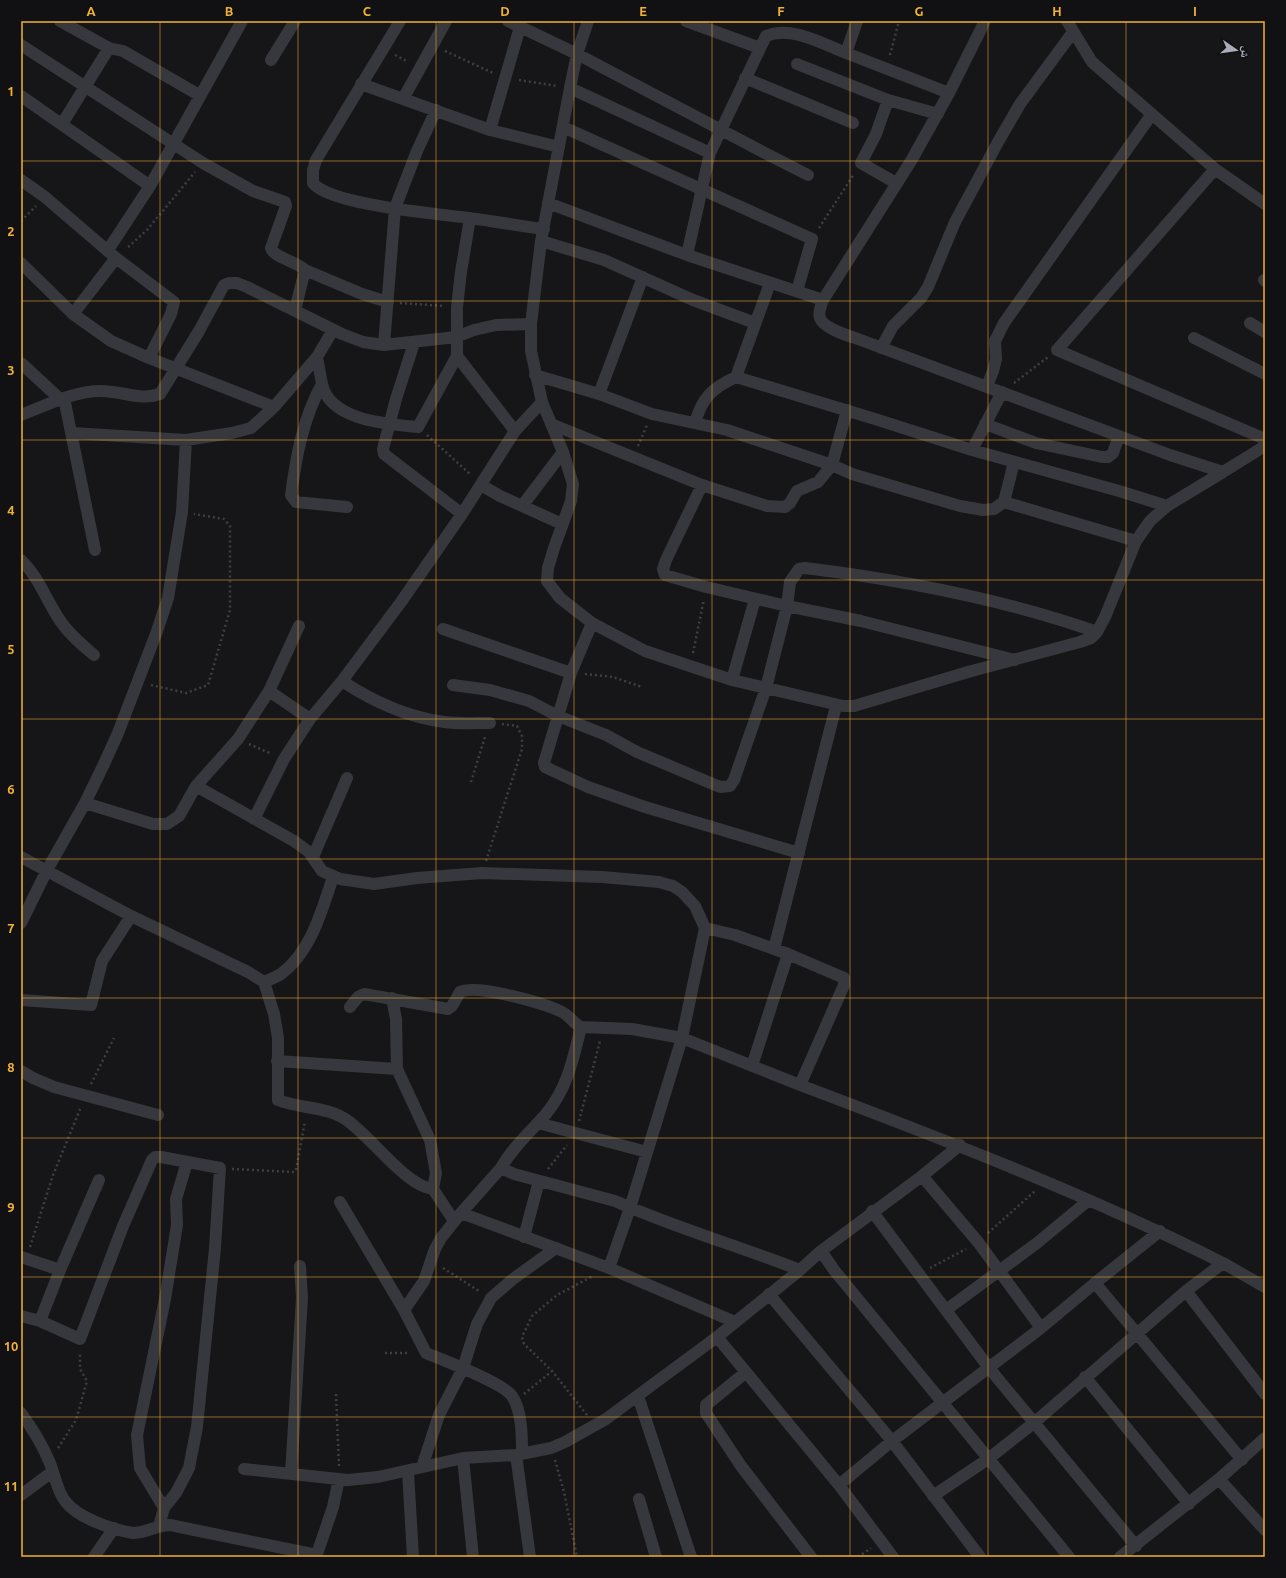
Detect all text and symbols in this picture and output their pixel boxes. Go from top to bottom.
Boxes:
text: A [86,4,96,18]
text: B [225,4,234,18]
text: C [363,4,372,18]
text: D [500,4,510,18]
text: E [639,4,647,18]
text: F [777,4,785,18]
text: G [915,4,924,18]
text: H [1052,4,1062,18]
text: I [1193,4,1197,18]
north arrow [1216,30,1256,70]
text: ش [1237,45,1253,60]
text: 1 [7,84,15,98]
text: 2 [7,224,15,238]
text: 3 [7,363,15,377]
text: 4 [7,503,15,517]
text: 5 [7,642,15,656]
text: 6 [7,782,15,796]
text: 7 [7,921,15,935]
text: 8 [7,1060,15,1074]
text: 9 [7,1200,15,1214]
text: 10 [4,1339,18,1353]
text: 11 [4,1479,18,1493]

